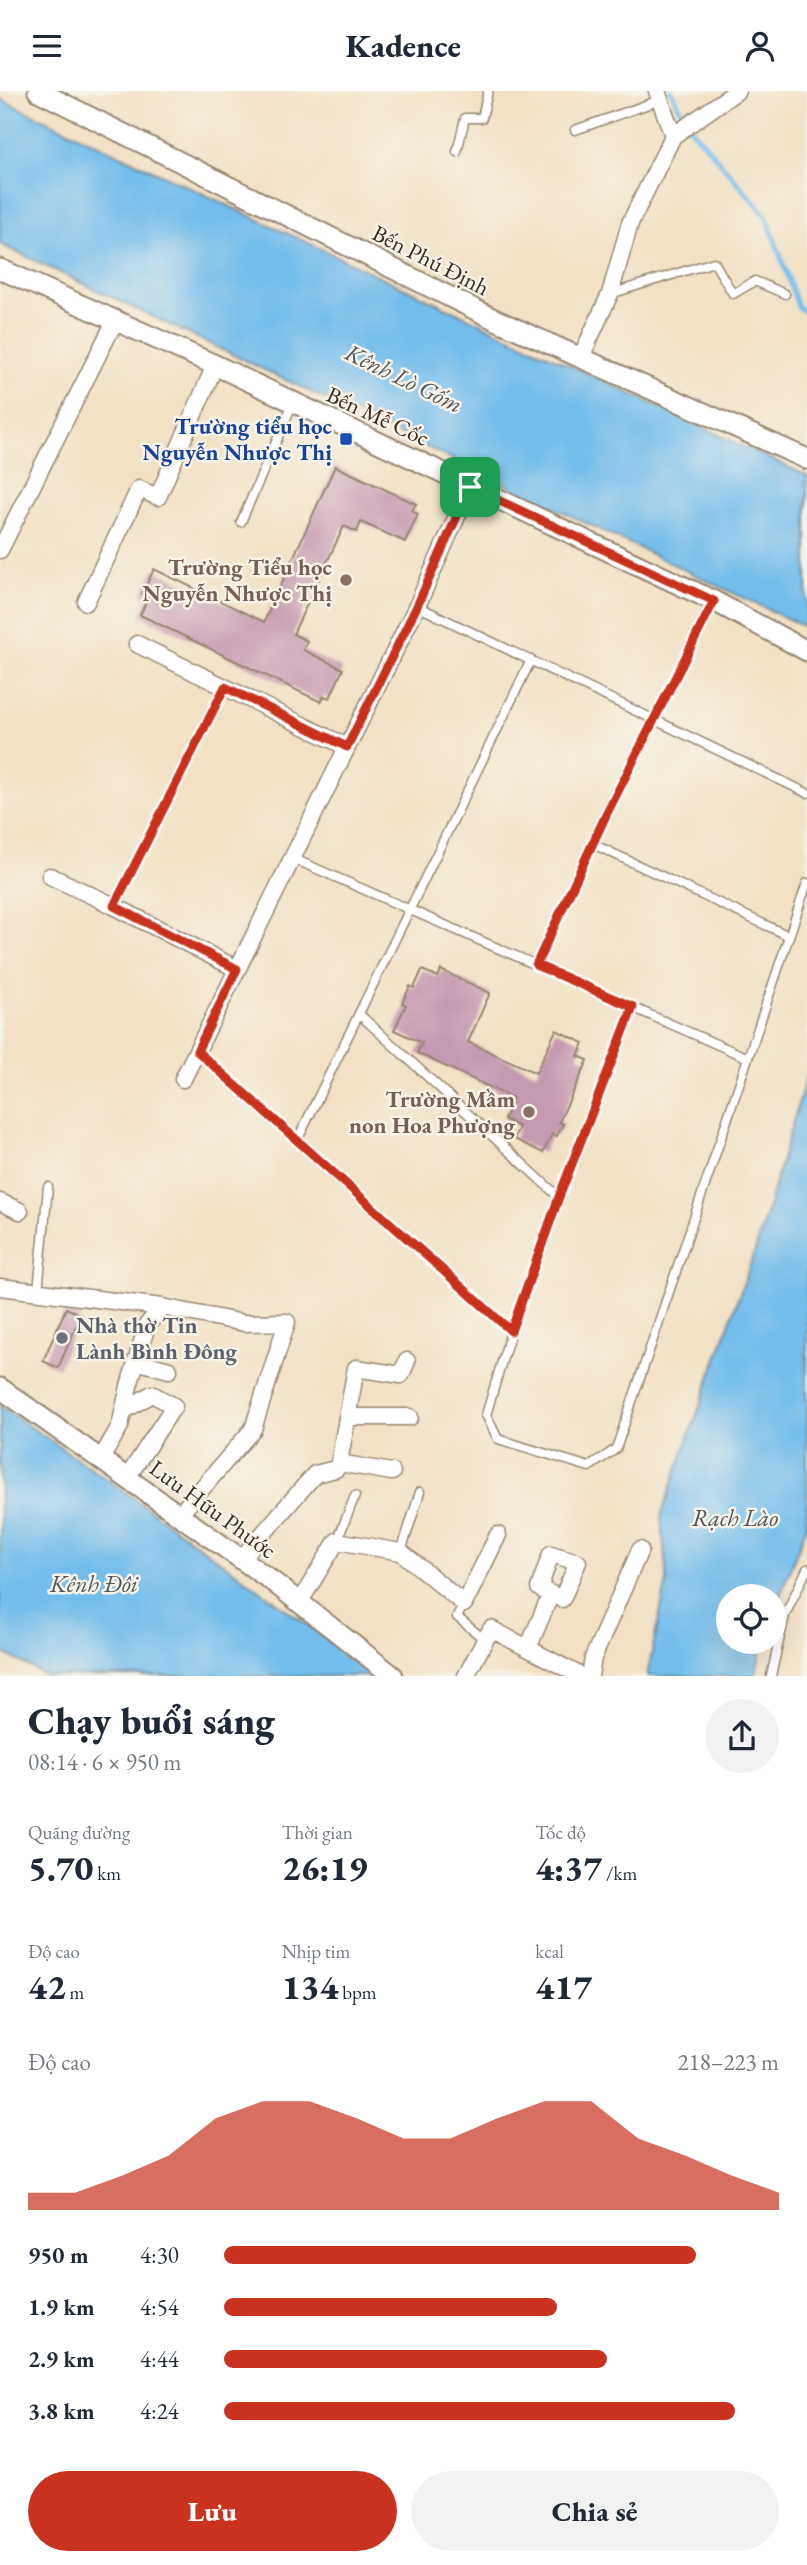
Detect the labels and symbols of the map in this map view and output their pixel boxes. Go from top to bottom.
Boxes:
street label: Bến Phú Định [367,218,495,302]
water label: Kênh Lò Gốm [340,336,467,420]
street label: Bến Mễ Cốc [322,379,434,453]
place label: Trường tiểu học Nguyễn Nhược Thị [142,411,333,467]
marker: Trường tiểu học Nguyễn Nhược Thị [338,431,354,447]
pin [440,457,500,517]
place label: Trường Tiểu học Nguyễn Nhược Thị [142,552,333,608]
marker: Trường Tiểu học Nguyễn Nhược Thị [338,572,354,588]
place label: Trường Mầm non Hoa Phượng [349,1084,515,1140]
marker: Trường Mầm non Hoa Phượng [521,1104,537,1120]
place label: Nhà thờ Tin Lành Bình Đông [76,1310,238,1366]
marker: Nhà thờ Tin Lành Bình Đông [54,1330,70,1346]
street label: Lưu Hữu Phước [144,1453,282,1565]
water label: Rạch Lào [692,1502,778,1533]
water label: Kênh Đôi [49,1568,139,1599]

